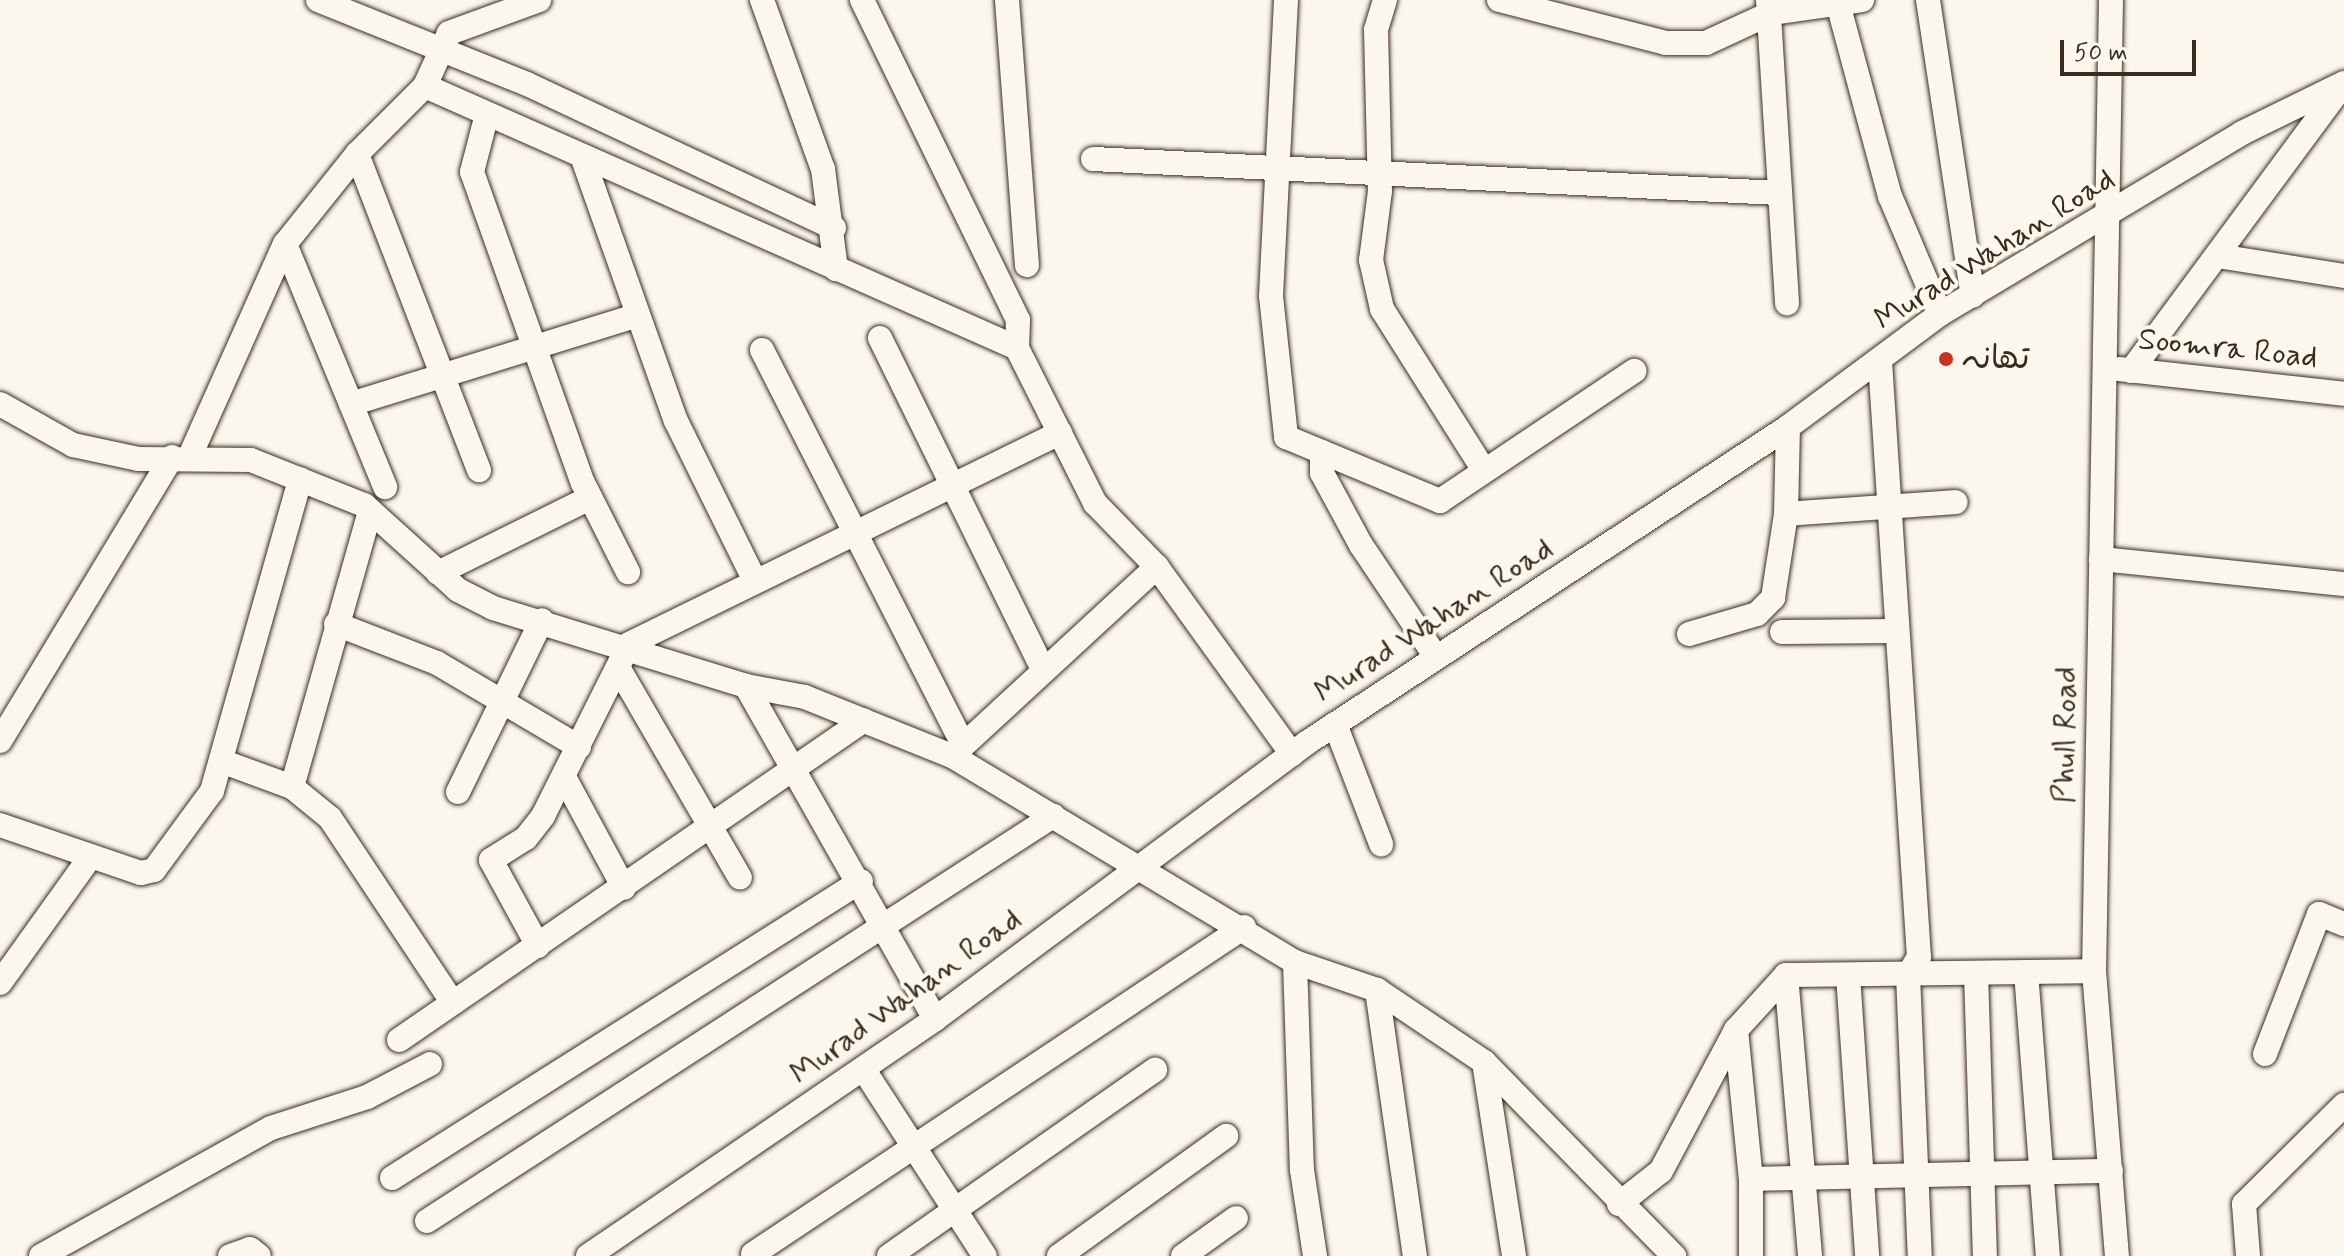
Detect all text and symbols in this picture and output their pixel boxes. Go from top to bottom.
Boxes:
scale bar [2064,24,2200,74]
text: 50 m [2074,38,2128,69]
street label: Murad Wahan Road [1869,162,2121,338]
street label: Soomra Road [2136,320,2320,378]
place label: تھانہ [1962,340,2030,378]
marker: تھانہ [1937,350,1955,368]
street label: Murad Wahan Road [1309,531,1559,711]
street label: Phull Road [2046,666,2086,804]
street label: Murad Wahan Road [785,901,1027,1093]

